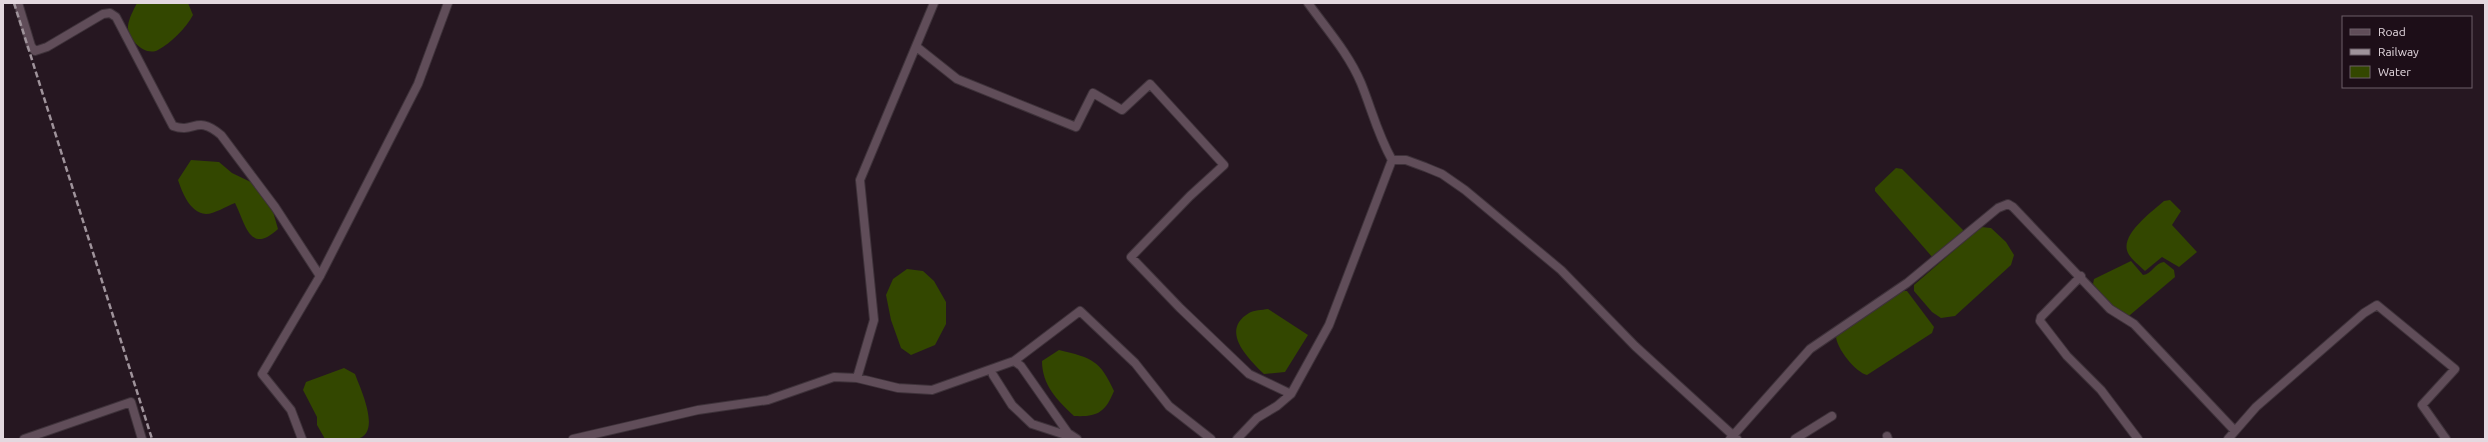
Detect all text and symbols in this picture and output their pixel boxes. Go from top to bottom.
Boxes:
legend [2342,16,2472,88]
text: Road [2378,25,2406,38]
text: Railway [2378,45,2419,58]
text: Water [2378,65,2411,78]

